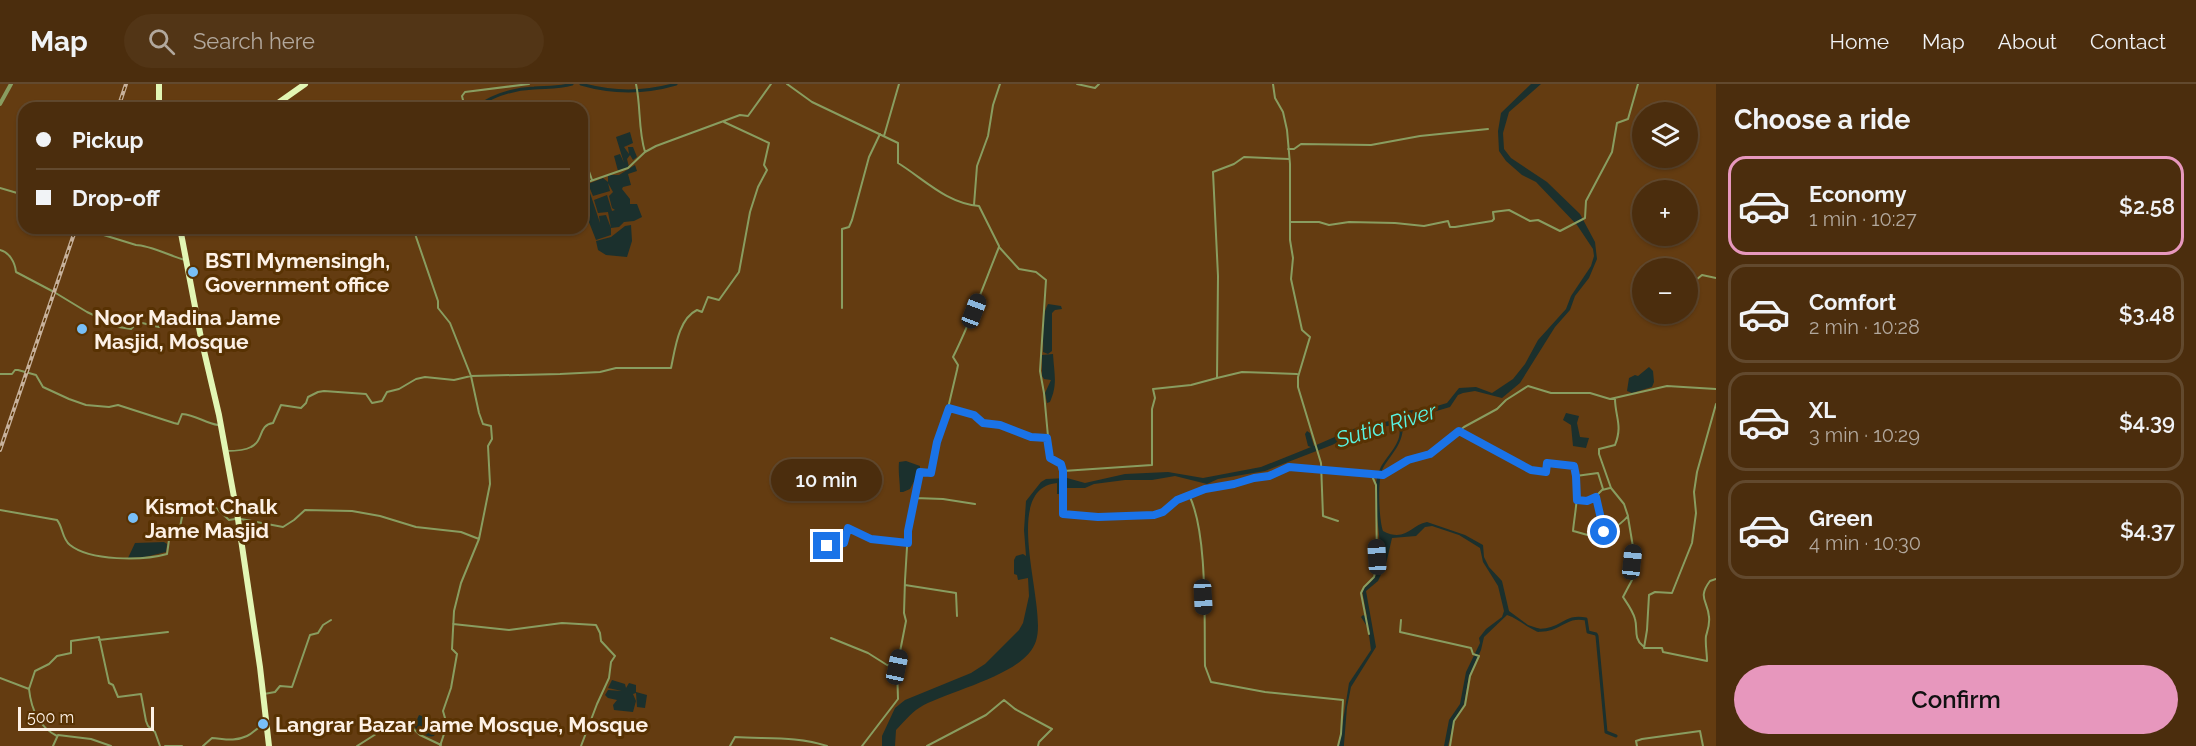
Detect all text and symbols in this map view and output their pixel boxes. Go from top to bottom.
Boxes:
search box [124,14,544,68]
text: Map [30,25,88,58]
icon: search [145,25,178,58]
text: Search here [193,28,315,54]
text: Home [1830,29,1889,54]
text: Map [1922,29,1965,54]
text: About [1998,29,2057,54]
text: Contact [2090,29,2166,54]
map controls [1632,102,1698,324]
button: layers [1632,102,1698,168]
text: Choose a ride [1734,104,1910,135]
text: Pickup [72,127,144,153]
icon: car [1737,179,1791,233]
button: + [1632,180,1698,246]
text: Economy [1809,181,1907,207]
text: Drop-off [72,185,160,211]
text: $2.58 [2119,193,2175,219]
text: 1 min · 10:27 [1809,207,1917,231]
place label: BSTI Mymensingh, Government office [205,248,390,297]
button: − [1632,258,1698,324]
marker: BSTI Mymensingh, Government office [186,265,200,279]
icon: car [1737,287,1791,341]
text: Comfort [1809,289,1896,315]
car [959,291,989,331]
text: $3.48 [2119,301,2175,327]
place label: Noor Madina Jame Masjid, Mosque [94,305,281,354]
text: 2 min · 10:28 [1809,315,1920,339]
marker: Noor Madina Jame Masjid, Mosque [75,322,89,336]
icon: car [1737,395,1791,449]
water label: Sutia River [1332,397,1441,453]
text: XL [1809,397,1836,423]
text: $4.39 [2119,409,2175,435]
text: 3 min · 10:29 [1809,423,1920,447]
callout: 10 min [772,459,882,501]
text: 10 min [796,468,857,492]
place label: Kismot Chalk Jame Masjid [145,494,278,543]
icon: car [1737,503,1791,557]
text: Green [1809,505,1873,531]
marker: Kismot Chalk Jame Masjid [126,511,140,525]
text: $4.37 [2120,517,2175,543]
route start [1590,518,1617,545]
text: 4 min · 10:30 [1809,531,1921,555]
route end [813,532,840,559]
car [1367,539,1387,575]
car [1621,543,1643,581]
car [1193,579,1213,615]
car [884,648,910,686]
button: Confirm [1734,665,2178,734]
scale bar [18,704,154,732]
text: 500 m [27,708,74,727]
place label: Langrar Bazar Jame Mosque, Mosque [275,712,649,737]
marker: Langrar Bazar Jame Mosque, Mosque [256,717,270,731]

